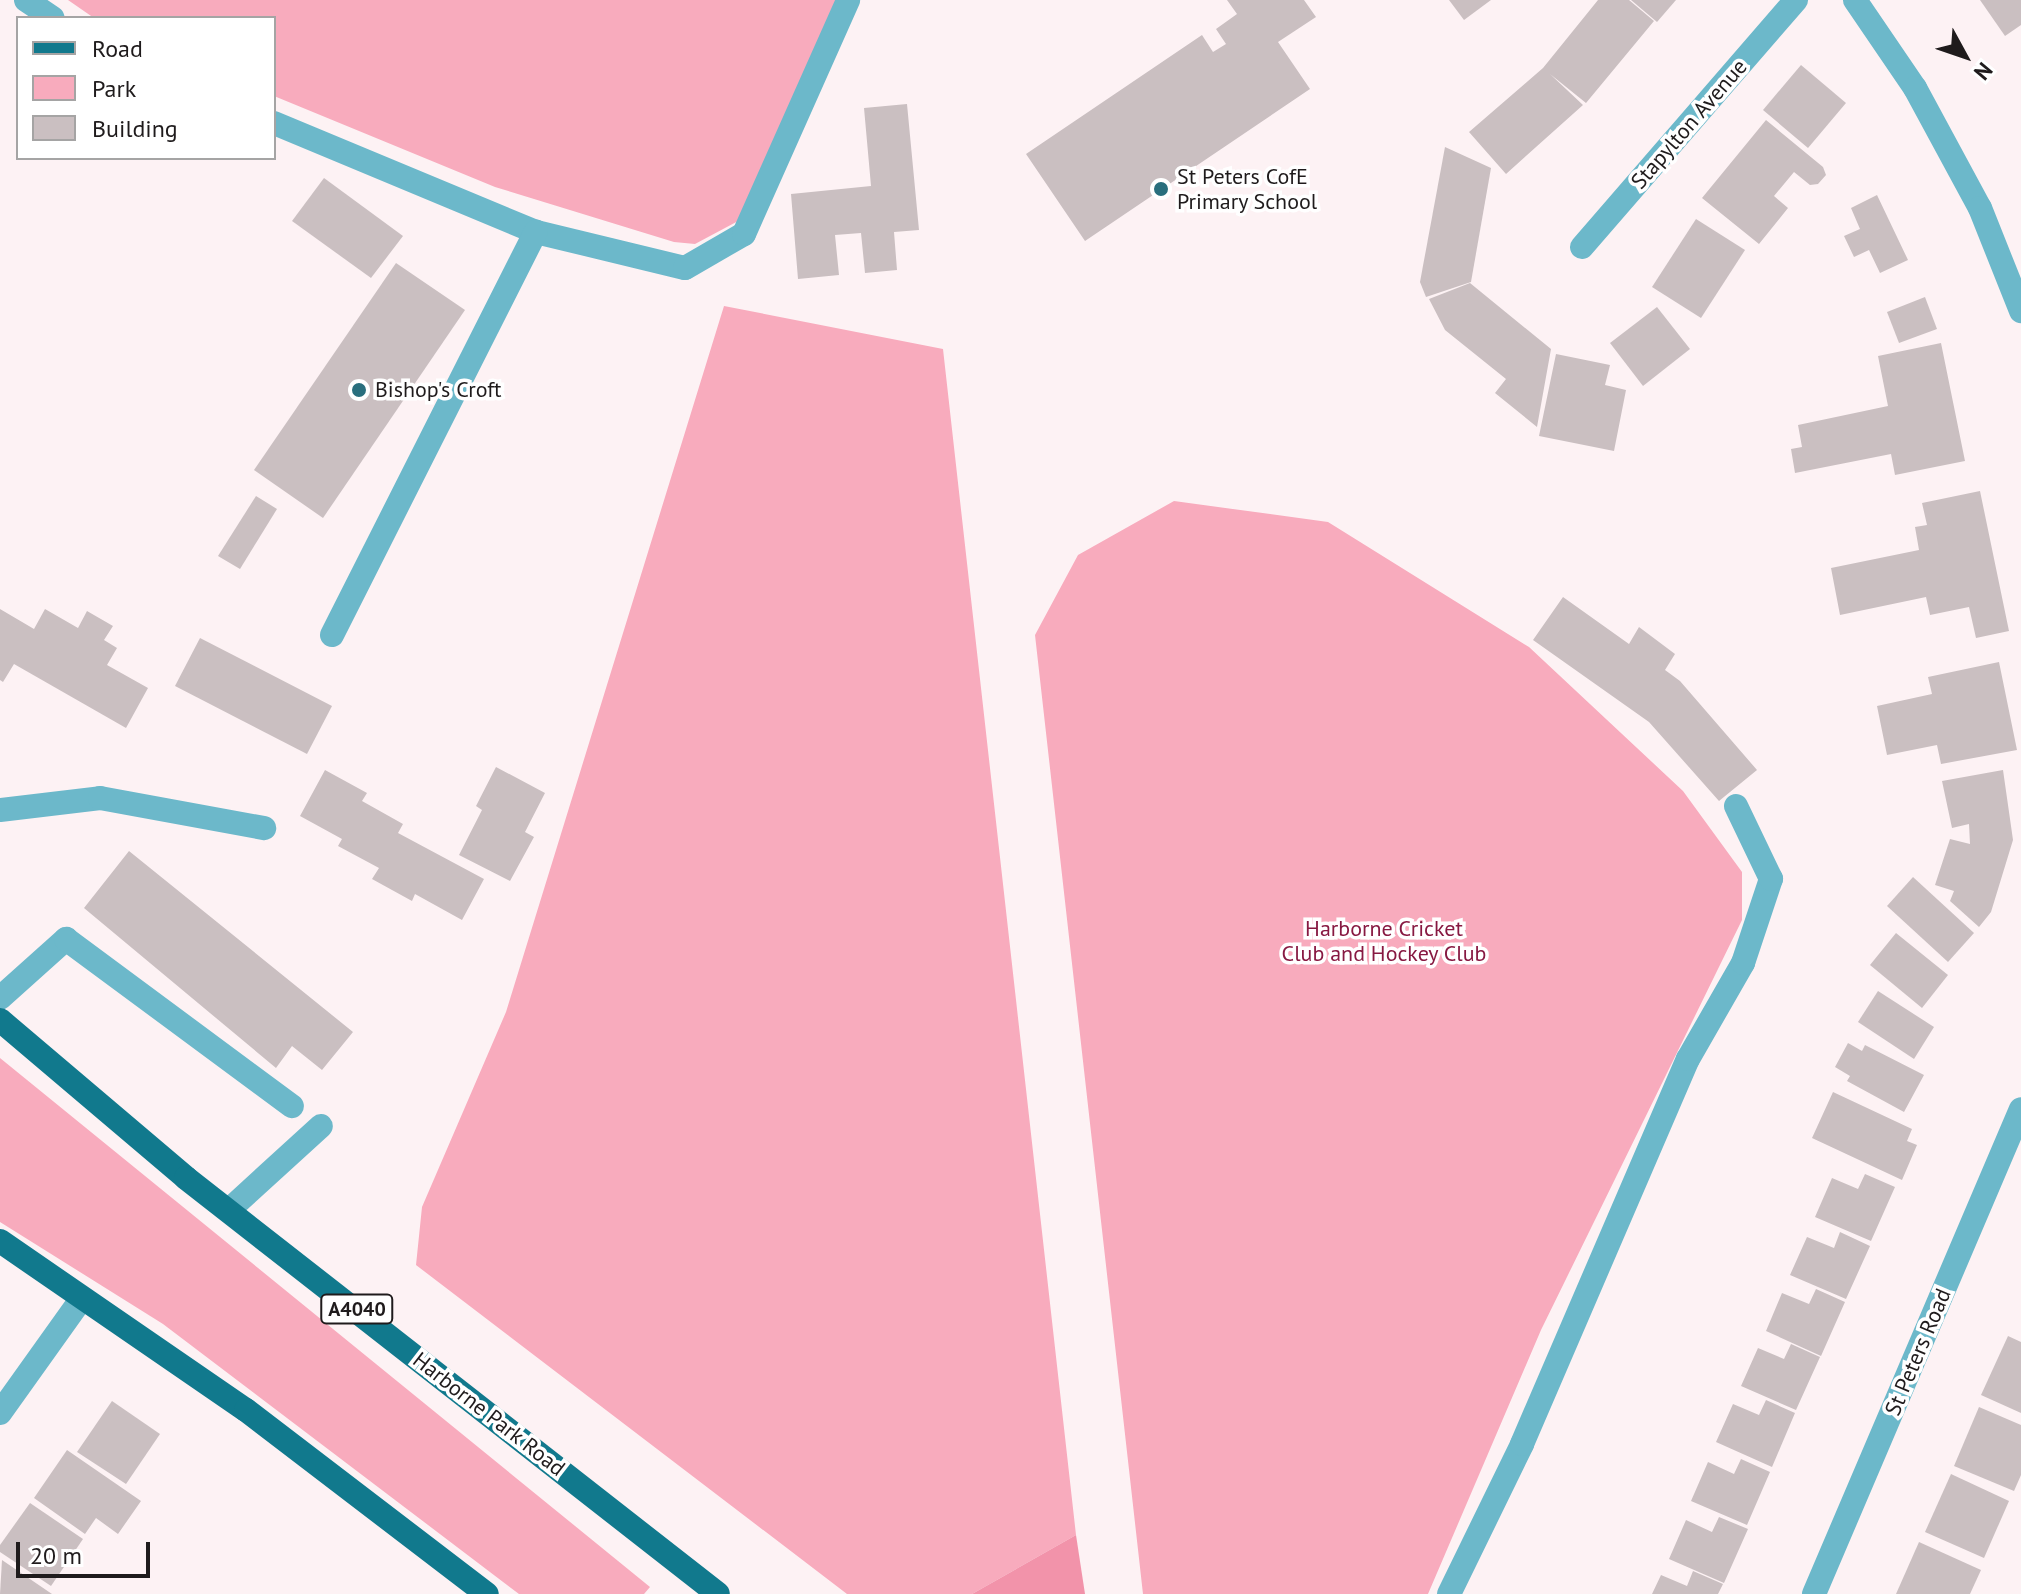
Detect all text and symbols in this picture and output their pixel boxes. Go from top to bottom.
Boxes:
legend [16,16,276,160]
north arrow [1925,16,2005,96]
text: Road [92,33,143,64]
street label: Stapylton Avenue [1625,53,1753,195]
text: N [1968,57,1999,86]
text: Park [92,73,136,104]
text: Building [92,113,178,144]
place label: St Peters CofE Primary School [1177,163,1318,214]
marker: St Peters CofE Primary School [1152,180,1170,198]
place label: Bishop's Croft [375,377,501,403]
marker: Bishop's Croft [350,381,368,399]
park label: Harborne Cricket Club and Hockey Club [1281,915,1487,966]
street label: St Peters Road [1879,1285,1957,1419]
road number: A4040 [319,1293,395,1325]
street label: Harborne Park Road [407,1346,571,1482]
scale bar [20,1526,154,1576]
text: 20 m [30,1540,82,1571]

